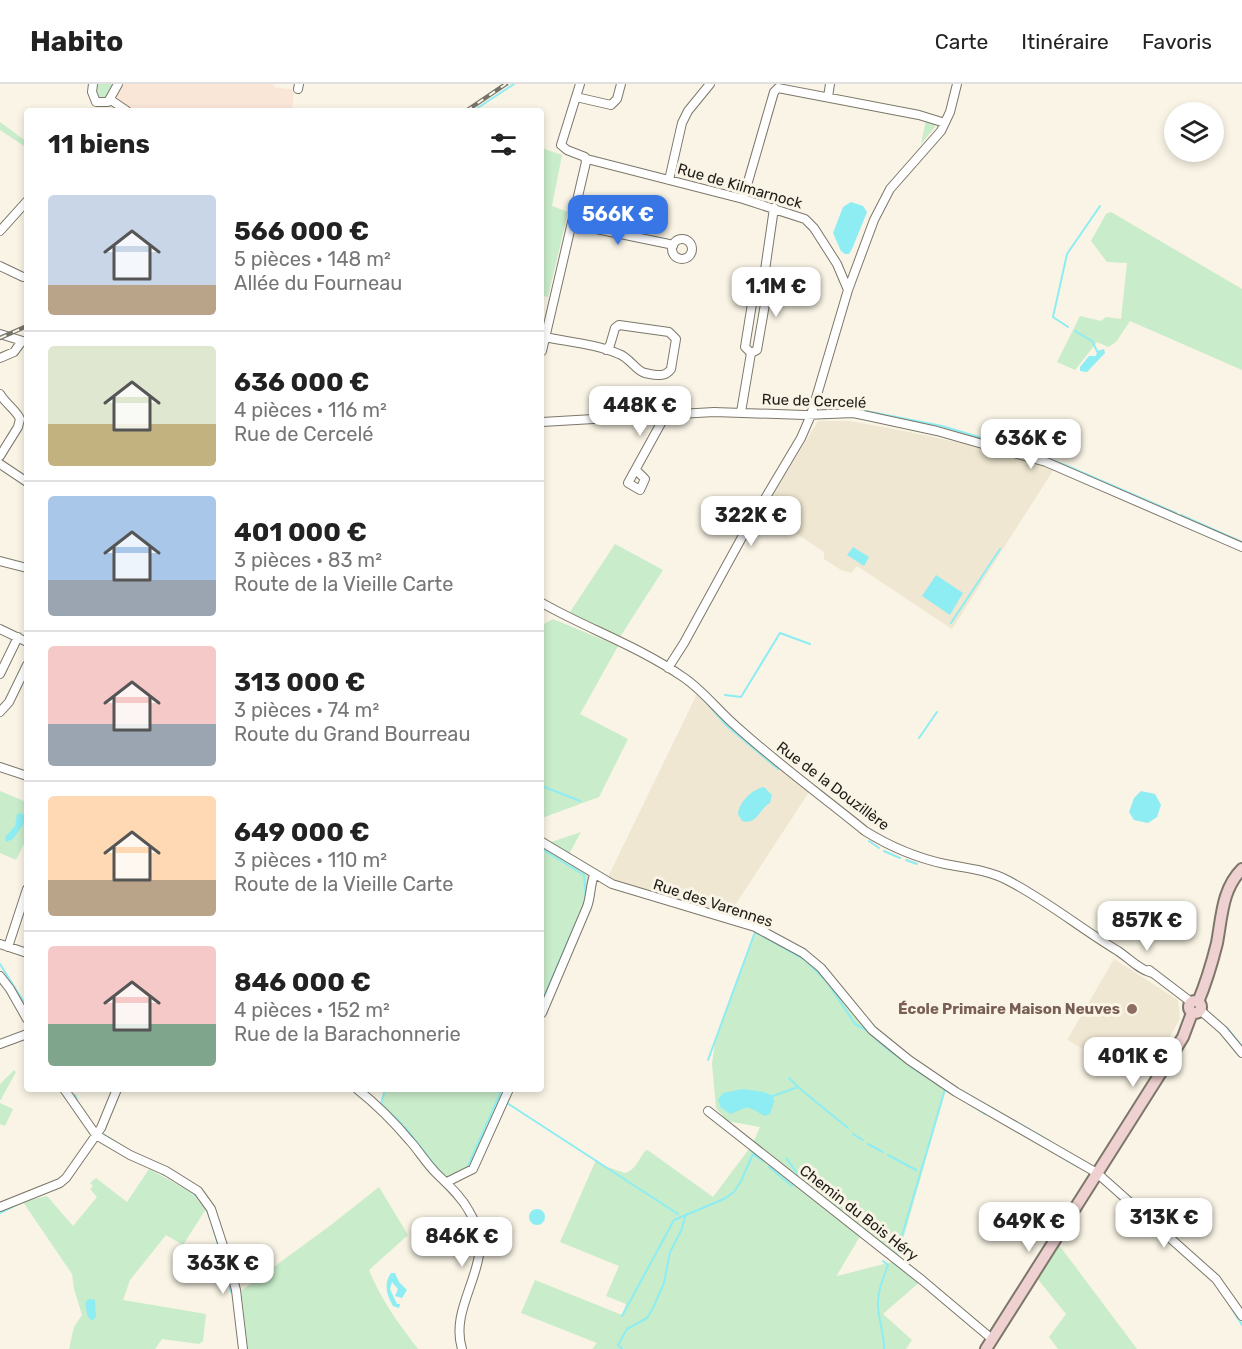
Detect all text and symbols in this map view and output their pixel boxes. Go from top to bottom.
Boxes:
text: Habito [30,25,123,58]
text: Carte [935,29,988,54]
text: Itinéraire [1021,29,1109,54]
text: Favoris [1142,29,1212,54]
map controls [1164,102,1224,162]
button: layers [1164,102,1224,162]
icon: filters [487,128,520,161]
text: 11 biens [48,129,150,160]
street label: Rue de Kilmarnock [675,160,805,213]
pin: 566K € [569,195,667,246]
text: 566K € [582,202,654,226]
text: 566 000 € [234,216,369,247]
icon: home [96,219,168,291]
text: 5 pièces · 148 m² [234,247,391,271]
pin: 1.1M € [727,267,825,318]
text: Allée du Fourneau [234,271,402,295]
text: 1.1M € [746,274,806,298]
text: 636 000 € [234,367,370,398]
icon: home [96,370,168,442]
pin: 448K € [591,386,689,437]
street label: Rue de Cercelé [761,390,867,412]
text: 448K € [603,393,677,417]
text: 4 pièces · 116 m² [234,398,387,422]
pin: 636K € [982,419,1080,470]
text: Rue de Cercelé [234,422,373,446]
text: 636K € [995,426,1067,450]
pin: 322K € [702,496,800,547]
text: 322K € [715,503,787,527]
text: 401 000 € [234,517,367,548]
icon: home [96,520,168,592]
text: 3 pièces · 83 m² [234,548,382,572]
text: Route de la Vieille Carte [234,572,453,596]
text: 313 000 € [234,667,365,698]
icon: home [96,670,168,742]
text: 3 pièces · 74 m² [234,698,379,722]
text: Route du Grand Bourreau [234,722,470,746]
street label: Rue de la Douzillère [773,738,893,834]
text: 649 000 € [234,817,370,848]
icon: home [96,820,168,892]
text: 3 pièces · 110 m² [234,848,387,872]
text: Route de la Vieille Carte [234,872,453,896]
street label: Rue des Varennes [651,875,775,931]
pin: 857K € [1098,901,1196,952]
text: 857K € [1111,908,1183,932]
text: 846 000 € [234,967,371,998]
icon: home [96,970,168,1042]
text: 4 pièces · 152 m² [234,998,390,1022]
place label: École Primaire Maison Neuves [898,1000,1120,1018]
marker: École Primaire Maison Neuves [1125,1002,1139,1016]
text: Rue de la Barachonnerie [234,1022,461,1046]
pin: 401K € [1084,1037,1182,1088]
text: 401K € [1098,1044,1168,1068]
street label: Chemin du Bois Héry [796,1161,922,1265]
pin: 313K € [1115,1198,1213,1249]
pin: 649K € [980,1202,1078,1253]
text: 313K € [1129,1205,1199,1229]
text: 649K € [993,1209,1065,1233]
pin: 846K € [413,1217,511,1268]
text: 846K € [425,1224,499,1248]
pin: 363K € [174,1244,272,1295]
text: 363K € [187,1251,259,1275]

